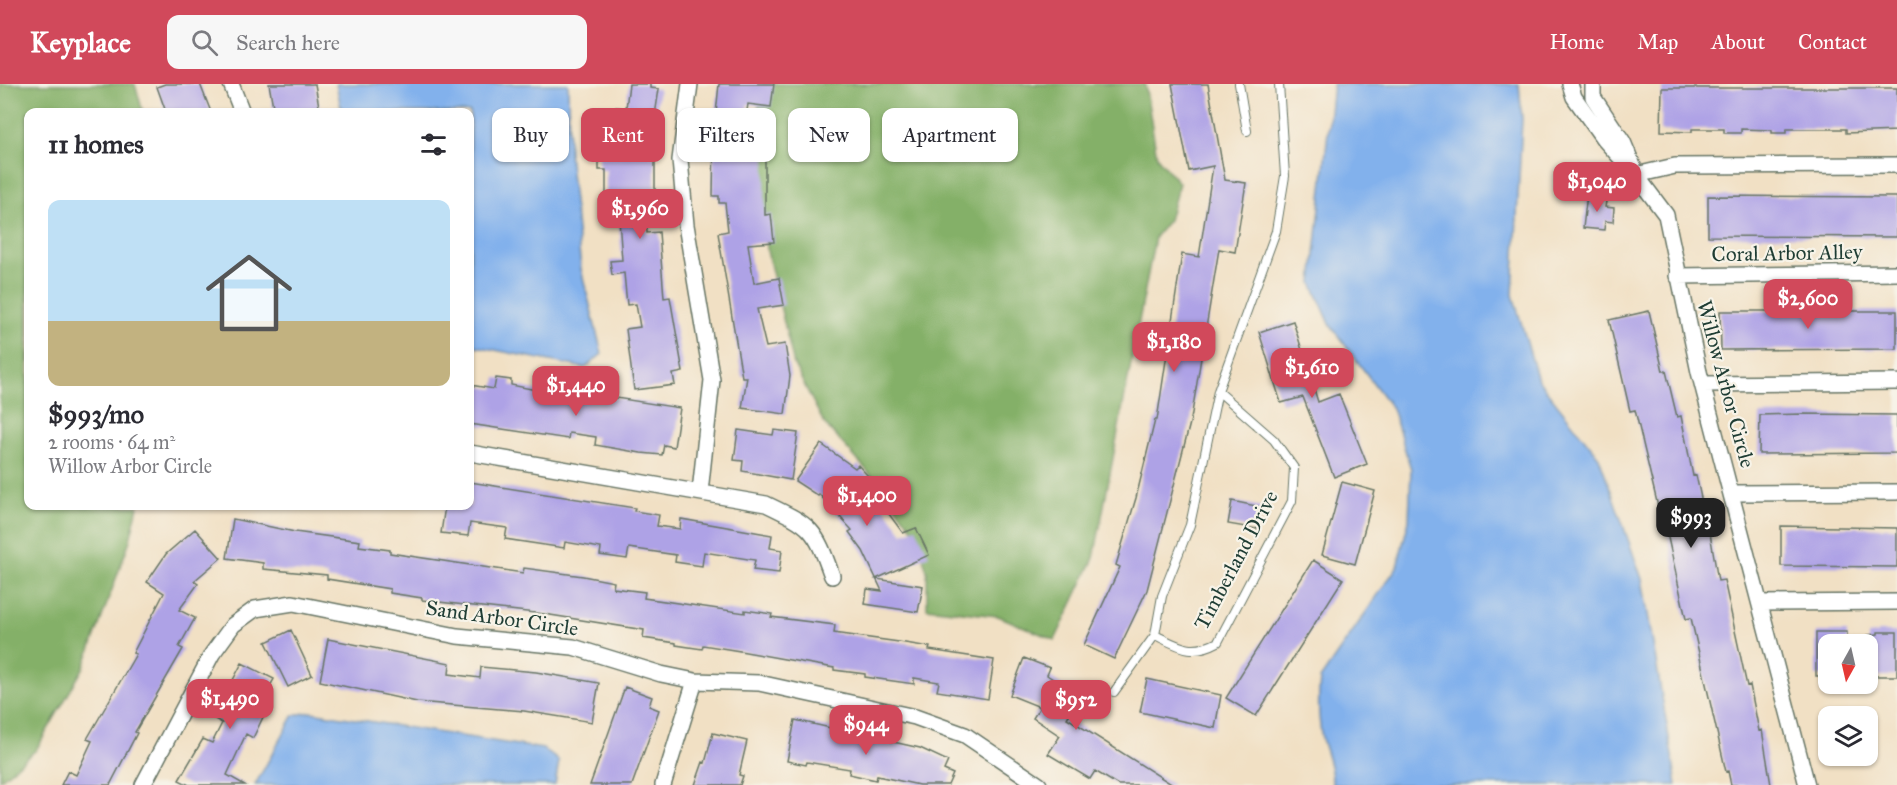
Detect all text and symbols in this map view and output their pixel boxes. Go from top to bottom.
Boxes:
search box [167,15,587,69]
text: Keyplace [30,25,131,60]
icon: search [188,26,221,59]
text: Search here [236,29,340,56]
text: Home [1549,29,1604,55]
text: Map [1637,29,1678,55]
text: About [1711,29,1765,55]
text: Contact [1798,29,1867,55]
chip: Buy [492,108,569,162]
chip: Rent [581,108,665,162]
chip: Filters [677,108,776,162]
chip: New [788,108,870,162]
chip: Apartment [882,108,1018,162]
text: 11 homes [48,128,144,160]
icon: filters [417,128,450,161]
pin: $1,040 [1548,162,1646,213]
text: $1,040 [1567,169,1627,193]
pin: $1,960 [591,189,689,240]
text: $1,960 [611,196,669,220]
icon: home [195,239,303,347]
street label: Coral Arbor Alley [1711,239,1864,267]
pin: $2,600 [1759,279,1857,330]
text: $2,600 [1778,286,1839,310]
street label: Willow Arbor Circle [1691,297,1761,471]
pin: $1,180 [1125,322,1223,373]
text: $1,180 [1146,329,1202,353]
pin: $1,610 [1263,348,1361,399]
text: $1,610 [1285,355,1339,379]
pin: $1,440 [527,366,625,417]
text: $1,440 [546,373,606,397]
text: $993/mo [48,398,144,430]
text: 2 rooms · 64 m² [48,430,175,454]
text: Willow Arbor Circle [48,454,212,478]
pin: $1,400 [818,476,916,527]
text: $1,400 [837,483,897,507]
street label: Timberland Drive [1188,486,1284,634]
pin: $993 [1655,498,1727,549]
text: $993 [1670,505,1712,529]
street label: Sand Arbor Circle [424,594,580,642]
north arrow [1818,634,1878,694]
map controls [1818,634,1878,766]
pin: $1,490 [181,679,279,730]
pin: $952 [1040,680,1112,731]
text: $1,490 [201,686,259,710]
text: $952 [1055,687,1097,711]
pin: $944 [830,705,902,756]
button: layers [1818,706,1878,766]
text: $944 [843,712,889,736]

